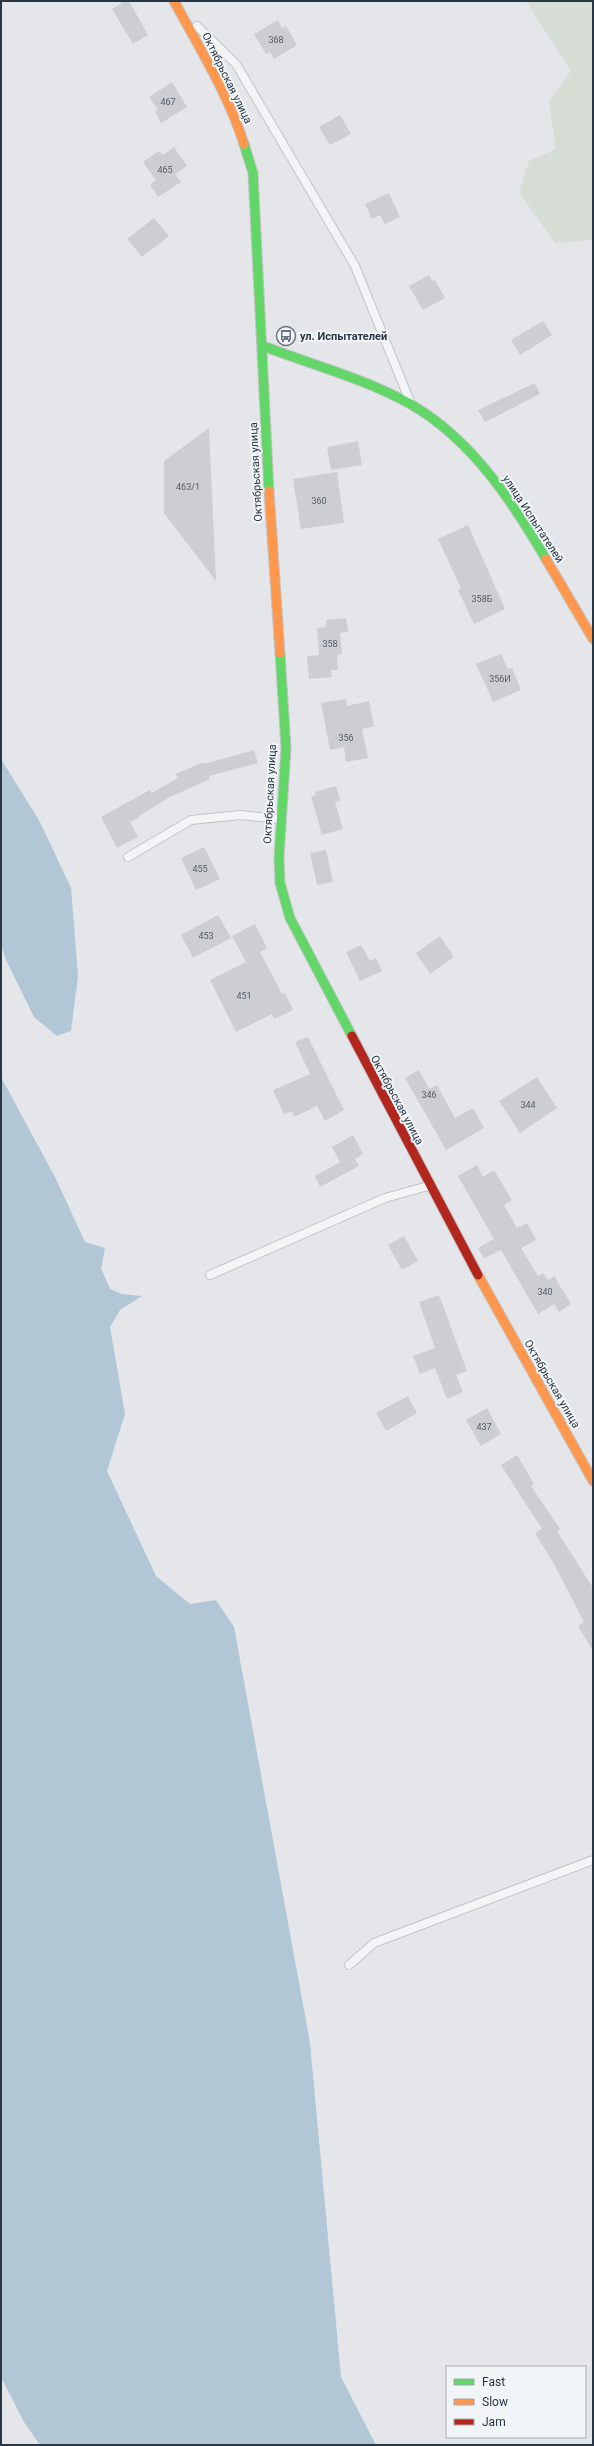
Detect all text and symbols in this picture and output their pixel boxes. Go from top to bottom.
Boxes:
street label: Октябрьская улица [199,30,255,126]
house number: 368 [268,35,284,45]
house number: 467 [160,97,176,107]
house number: 465 [157,165,173,175]
bus stop icon: ул. Испытателей [275,325,297,347]
place label: ул. Испытателей [300,330,387,343]
street label: Октябрьская улица [247,422,265,522]
street label: улица Испытателей [500,473,566,565]
house number: 463/1 [176,482,200,492]
house number: 360 [311,496,327,506]
house number: 358Б [472,594,493,604]
house number: 358 [322,639,338,649]
house number: 356И [489,674,511,684]
house number: 356 [338,733,354,743]
street label: Октябрьская улица [261,744,279,844]
house number: 455 [192,864,208,874]
house number: 453 [198,931,214,941]
house number: 451 [236,991,252,1001]
street label: Октябрьская улица [368,1053,426,1147]
house number: 346 [421,1090,437,1100]
house number: 344 [520,1100,536,1110]
house number: 340 [537,1287,553,1297]
street label: Октябрьская улица [521,1338,583,1430]
house number: 437 [476,1422,492,1432]
legend [446,2366,586,2438]
text: Fast [482,2375,505,2389]
text: Slow [482,2395,508,2409]
text: Jam [482,2415,506,2429]

